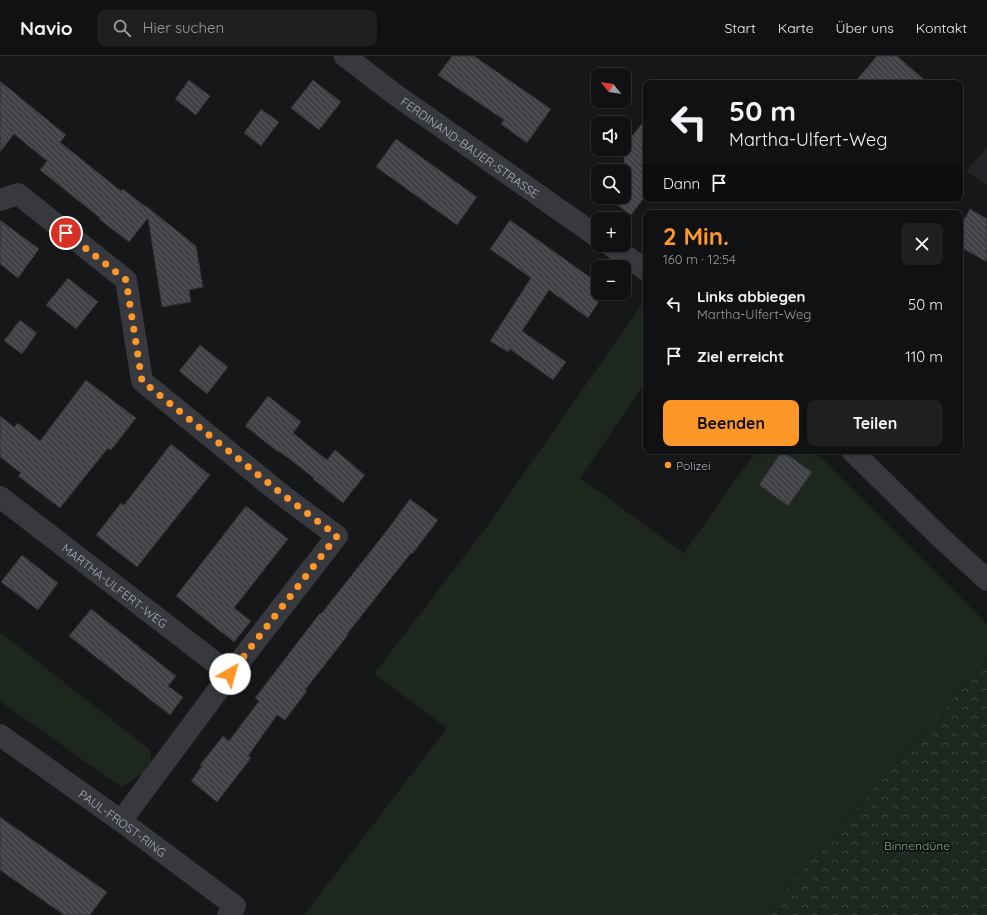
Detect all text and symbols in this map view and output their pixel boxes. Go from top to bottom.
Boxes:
search box [97,10,377,46]
text: Navio [20,16,73,40]
icon: search [111,17,133,39]
text: Hier suchen [143,18,224,37]
text: Start [724,19,756,37]
text: Karte [778,19,814,37]
text: Über uns [836,19,894,37]
text: Kontakt [916,19,967,37]
north arrow [591,68,631,108]
map controls [591,68,631,300]
text: 50 m [729,93,796,128]
street label: FERDINAND-BAUER-STRASSE [398,94,542,201]
icon: left [663,96,715,148]
button: sound [591,116,631,156]
text: Martha-Ulfert-Weg [729,128,887,151]
button: search [591,164,631,204]
icon: arrive [708,172,730,194]
text: Dann [663,174,700,193]
button: + [591,212,631,252]
pin [49,216,83,250]
text: 2 Min. [663,221,729,251]
icon: arrive [55,222,77,244]
button: close [901,223,943,265]
text: 160 m · 12:54 [663,251,736,267]
button: − [591,260,631,300]
text: Links abbiegen [697,287,805,306]
icon: left [663,293,685,315]
text: 50 m [908,295,943,314]
text: Martha-Ulfert-Weg [697,306,811,322]
icon: arrive [663,345,685,367]
text: Ziel erreicht [697,347,784,366]
text: 110 m [905,347,943,366]
button: Beenden [663,400,799,446]
button: Teilen [807,400,943,446]
place label: Polizei [676,458,711,473]
marker: Polizei [663,460,673,470]
street label: MARTHA-ULFERT-WEG [59,540,171,631]
position arrow [209,653,251,695]
street label: PAUL-FROST-RING [76,786,170,860]
park label: Binnendüne [884,838,950,853]

